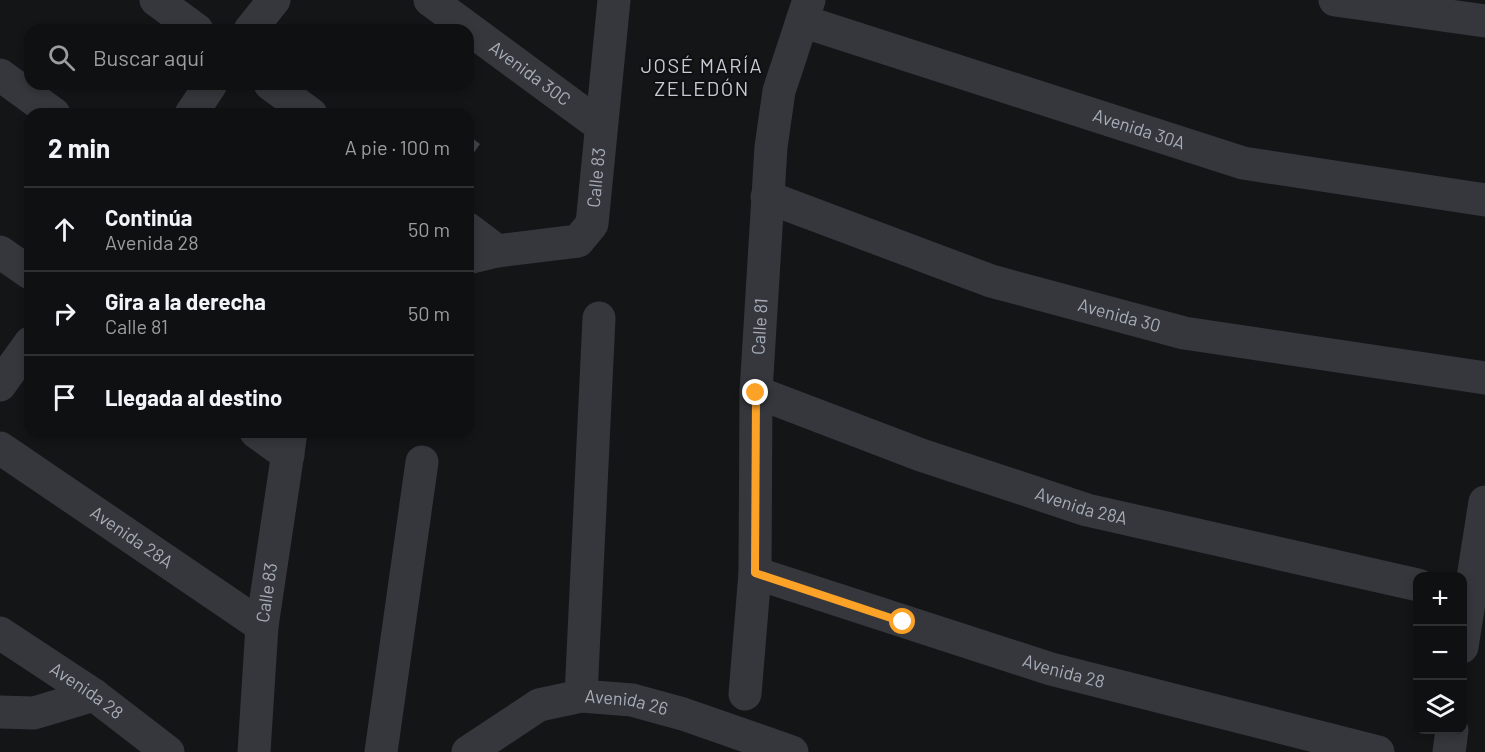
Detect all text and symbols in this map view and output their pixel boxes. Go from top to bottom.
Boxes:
search box [24,24,474,90]
street label: Avenida 30C [485,36,575,110]
icon: search [45,41,78,74]
text: Buscar aquí [93,44,204,70]
district label: JOSÉ MARÍA ZELEDÓN [641,53,763,100]
street label: Avenida 30A [1090,103,1188,154]
text: 2 min [48,132,110,163]
text: A pie · 100 m [345,135,450,159]
street label: Calle 83 [582,147,609,209]
text: Continúa [105,204,192,230]
icon: ahead [48,213,81,246]
text: 50 m [408,217,450,241]
text: Avenida 28 [105,230,199,254]
text: Gira a la derecha [105,288,266,314]
street label: Avenida 30 [1076,293,1163,336]
icon: right [48,297,81,330]
street label: Calle 81 [746,298,772,355]
text: 50 m [408,301,450,325]
text: Calle 81 [105,314,168,338]
route end [742,379,768,405]
icon: arrive [48,381,81,414]
text: Llegada al destino [105,384,282,410]
street label: Avenida 28A [1032,482,1130,529]
street label: Avenida 28A [87,501,178,572]
street label: Calle 83 [251,561,281,624]
map controls [1413,572,1467,734]
button: + [1413,572,1467,626]
route start [889,608,915,634]
button: − [1413,626,1467,680]
street label: Avenida 28 [1020,649,1107,692]
street label: Avenida 28 [46,657,128,723]
button: layers [1413,680,1467,734]
street label: Avenida 26 [584,684,671,719]

